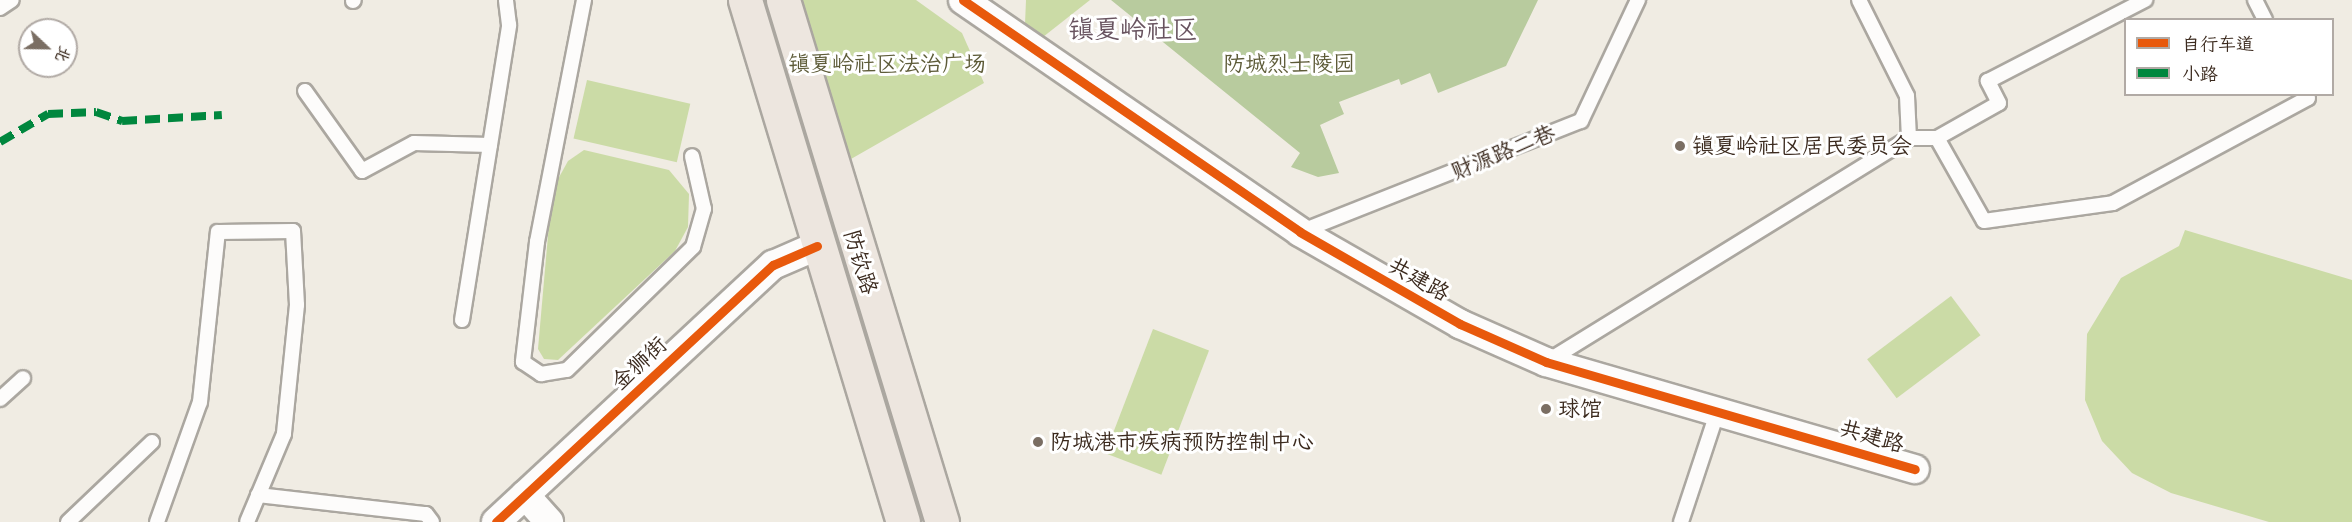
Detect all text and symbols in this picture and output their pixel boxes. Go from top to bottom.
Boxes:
district label: 镇夏岭社区 [1068,13,1198,45]
north arrow [18,18,78,78]
legend [2124,18,2334,96]
text: 自行车道 [2182,32,2254,56]
text: 北 [51,43,76,66]
park label: 镇夏岭社区法治广场 [788,51,986,77]
park label: 防城烈士陵园 [1223,51,1355,77]
text: 小路 [2182,62,2218,86]
street label: 财源路二巷 [1447,119,1559,185]
place label: 镇夏岭社区居民委员会 [1692,133,1912,159]
marker: 镇夏岭社区居民委员会 [1673,139,1687,153]
street label: 防钦路 [839,227,883,297]
street label: 共建路 [1384,251,1454,307]
street label: 金狮街 [606,331,672,395]
place label: 球馆 [1558,396,1602,422]
marker: 球馆 [1539,402,1553,416]
street label: 共建路 [1837,414,1907,458]
place label: 防城港市疾病预防控制中心 [1050,429,1314,455]
marker: 防城港市疾病预防控制中心 [1031,435,1045,449]

